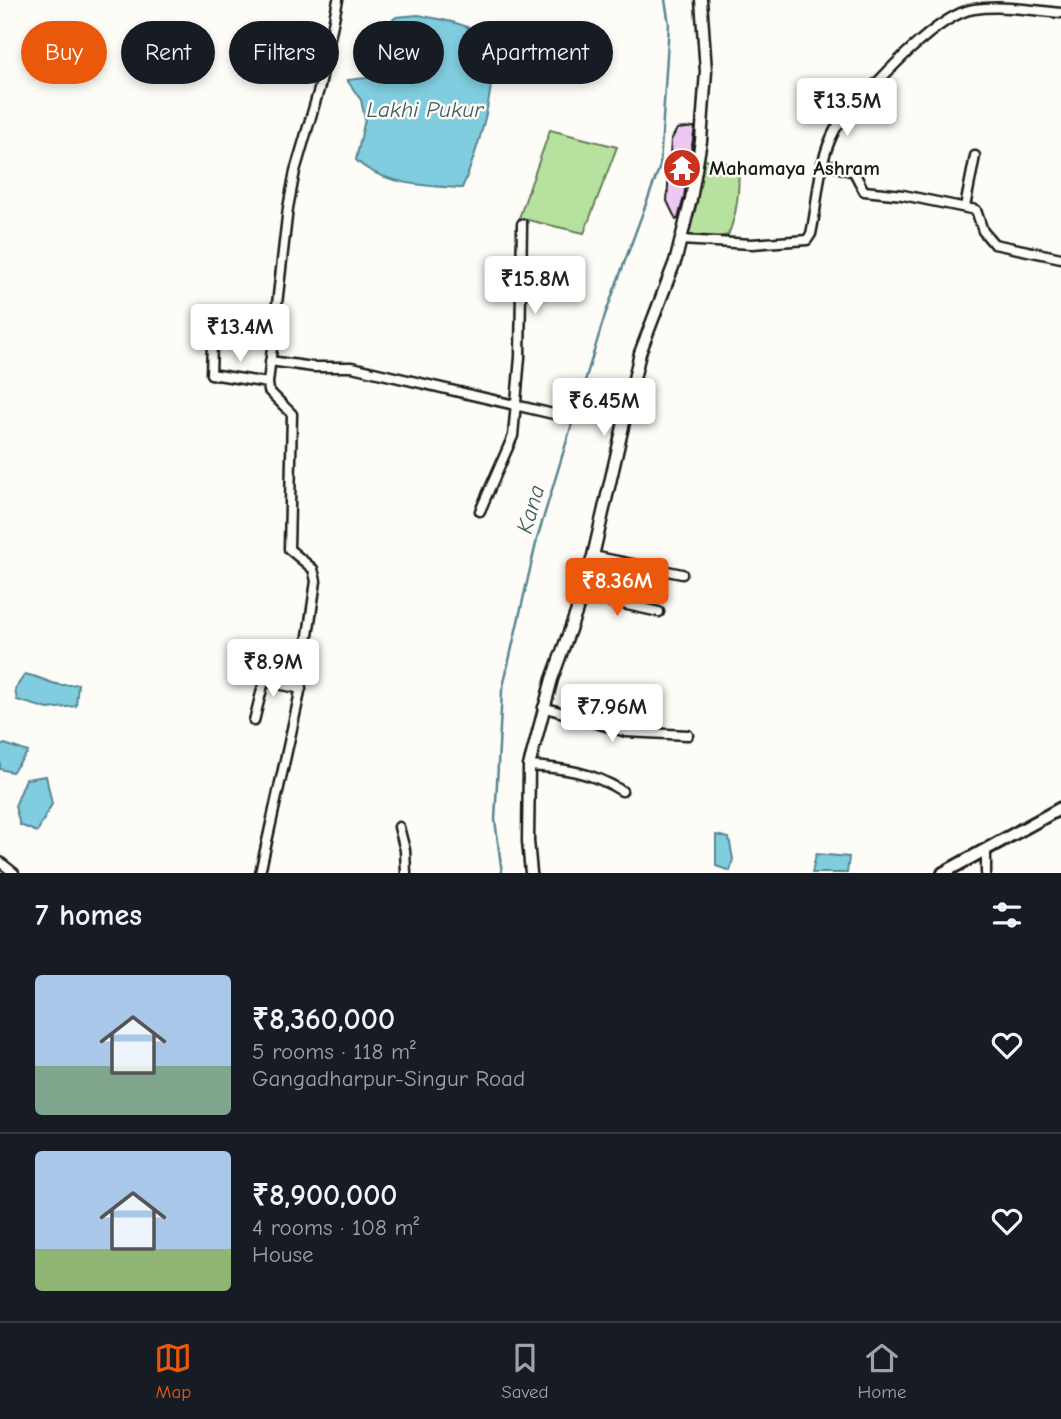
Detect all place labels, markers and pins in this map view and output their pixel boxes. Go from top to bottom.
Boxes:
pin: ₹13.5M [790,78,904,138]
temple icon: Mahamaya Ashram [661,147,703,189]
place label: Mahamaya Ashram [709,156,880,180]
pin: ₹15.8M [478,256,592,316]
pin: ₹13.4M [183,304,297,364]
pin: ₹6.45M [547,378,661,438]
pin: ₹8.36M [560,558,674,618]
pin: ₹8.9M [224,640,322,699]
pin: ₹7.96M [555,684,669,744]

